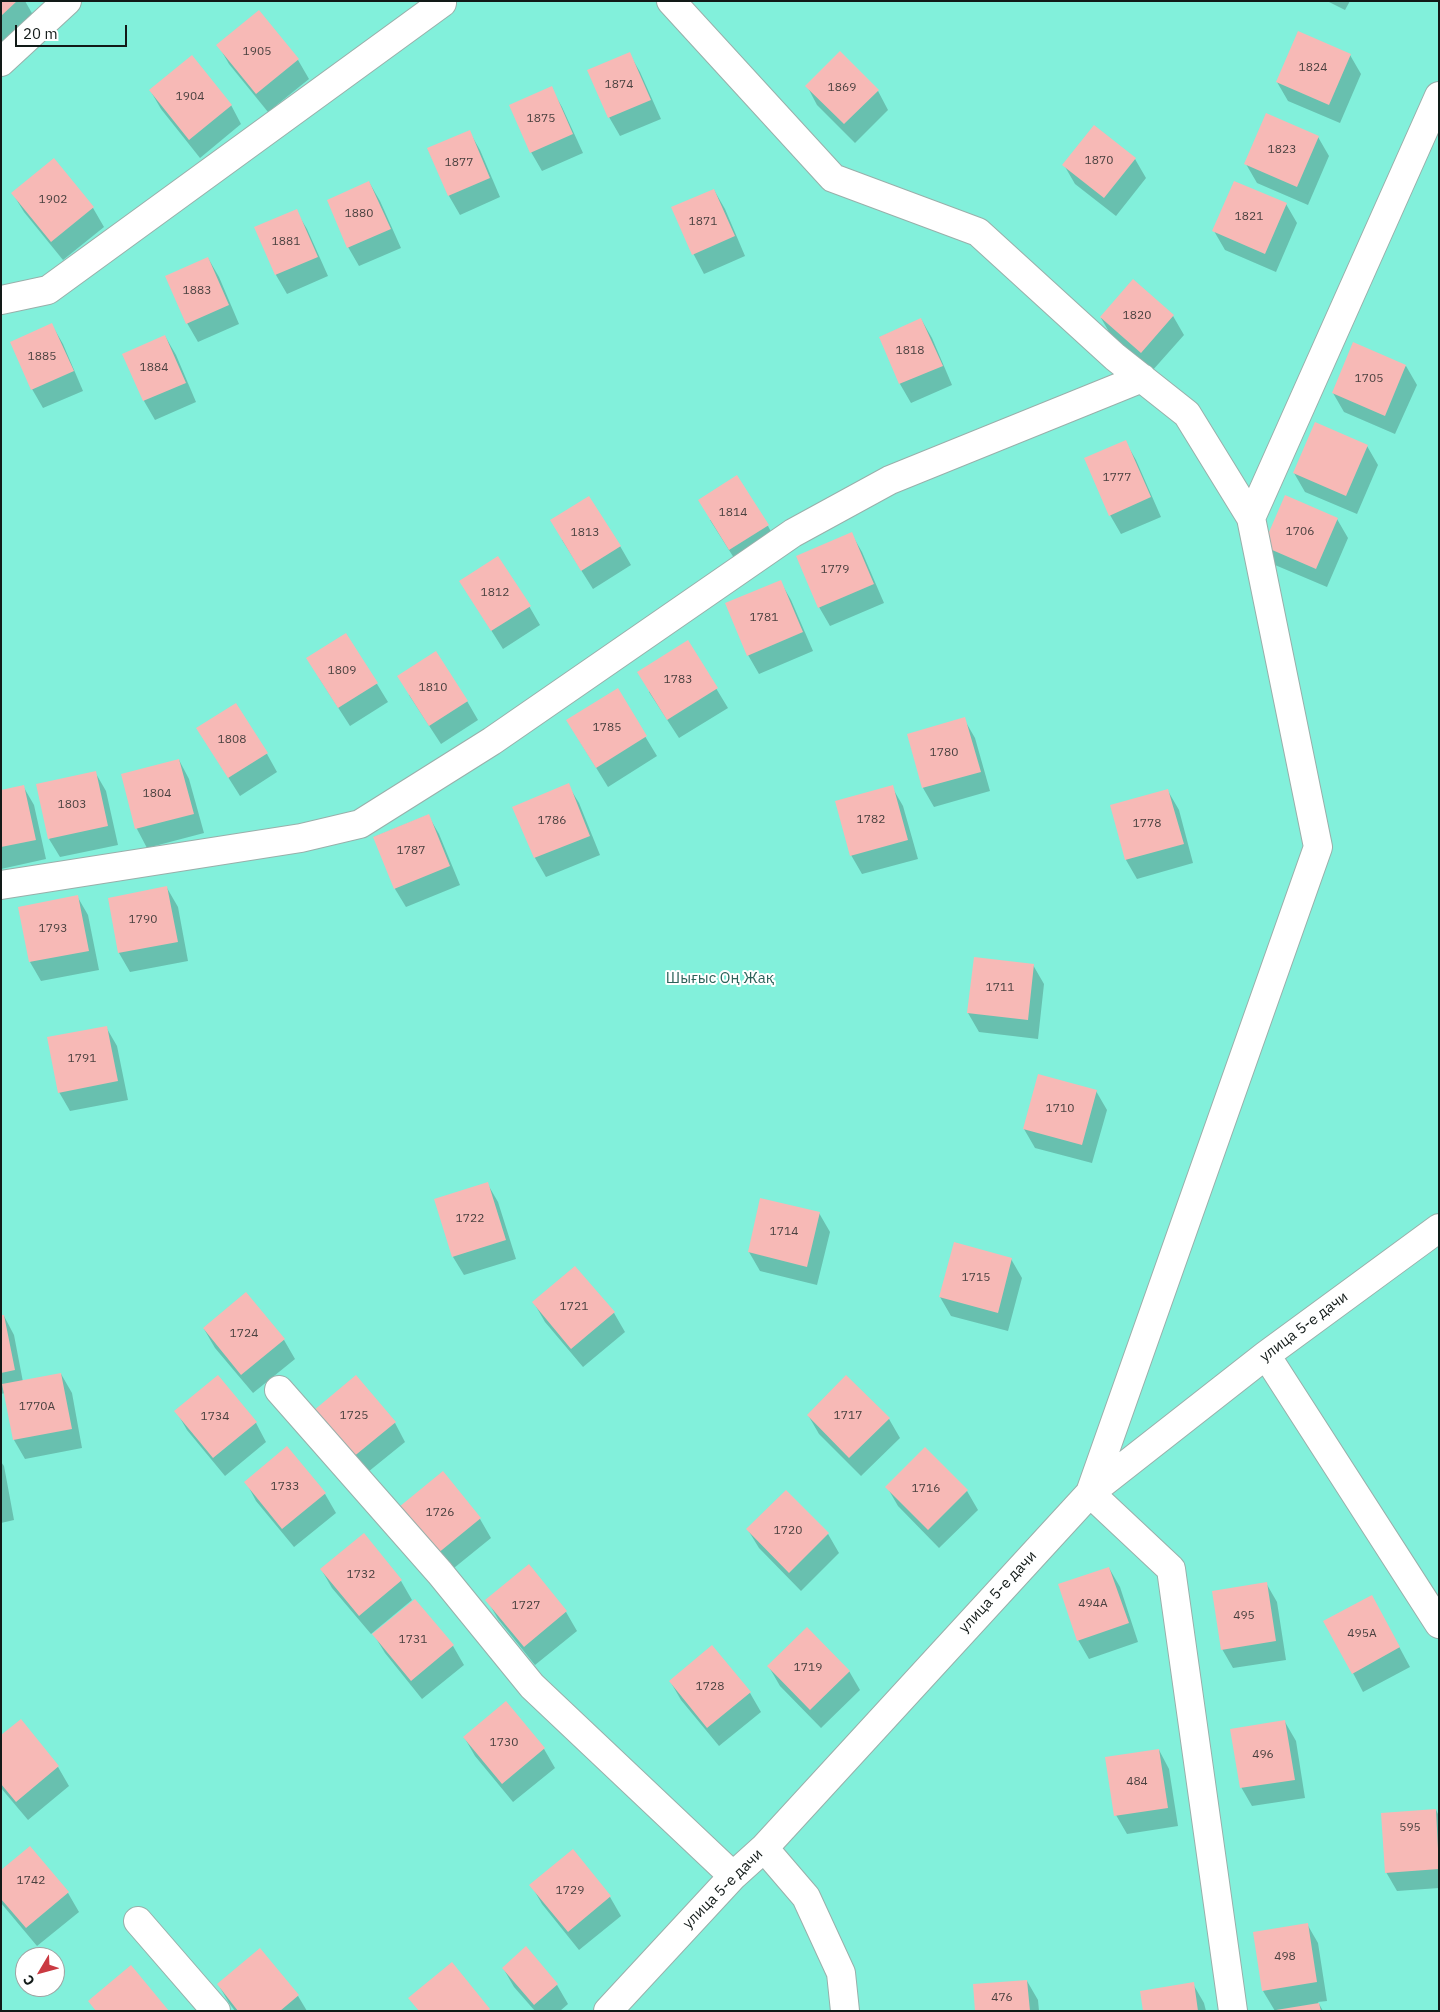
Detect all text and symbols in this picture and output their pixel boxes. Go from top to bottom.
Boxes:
scale bar [18,15,130,47]
text: 20 m [23,24,58,43]
house number: 1905 [243,45,271,59]
house number: 1824 [1299,61,1327,75]
house number: 1874 [605,78,633,92]
house number: 1869 [828,81,856,95]
house number: 1904 [176,90,204,104]
house number: 1875 [527,112,555,126]
house number: 1823 [1268,143,1296,157]
house number: 1870 [1085,154,1113,168]
house number: 1877 [445,156,473,170]
house number: 1902 [39,193,67,207]
house number: 1880 [345,207,373,221]
house number: 1821 [1235,210,1263,224]
house number: 1871 [689,215,717,229]
house number: 1881 [272,235,300,249]
house number: 1883 [183,284,211,298]
house number: 1820 [1123,309,1151,323]
house number: 1818 [896,344,924,358]
house number: 1885 [28,350,56,364]
house number: 1884 [140,361,168,375]
house number: 1705 [1355,372,1383,386]
house number: 1777 [1103,471,1131,485]
house number: 1814 [719,506,747,520]
house number: 1706 [1286,525,1314,539]
house number: 1813 [571,526,599,540]
house number: 1779 [821,563,849,577]
house number: 1812 [481,586,509,600]
house number: 1781 [750,611,778,625]
house number: 1809 [328,664,356,678]
house number: 1783 [664,673,692,687]
house number: 1810 [419,681,447,695]
house number: 1785 [593,721,621,735]
house number: 1808 [218,733,246,747]
house number: 1780 [930,746,958,760]
house number: 1804 [143,787,171,801]
house number: 1803 [58,798,86,812]
house number: 1782 [857,813,885,827]
house number: 1786 [538,814,566,828]
house number: 1778 [1133,817,1161,831]
house number: 1787 [397,844,425,858]
house number: 1790 [129,913,157,927]
house number: 1793 [39,922,67,936]
park label: Шығыс Оң Жақ [666,970,774,988]
house number: 1711 [986,981,1014,995]
house number: 1791 [68,1052,96,1066]
house number: 1710 [1046,1102,1074,1116]
house number: 1722 [456,1212,484,1226]
house number: 1714 [770,1225,798,1239]
house number: 1715 [962,1271,990,1285]
street label: улица 5-е дачи [1256,1288,1352,1366]
house number: 1721 [560,1300,588,1314]
house number: 1724 [230,1327,258,1341]
house number: 1770А [19,1400,55,1414]
house number: 1725 [340,1409,368,1423]
house number: 1717 [834,1409,862,1423]
house number: 1734 [201,1410,229,1424]
house number: 1733 [271,1480,299,1494]
house number: 1716 [912,1482,940,1496]
house number: 1726 [426,1506,454,1520]
house number: 1720 [774,1524,802,1538]
street label: улица 5-е дачи [955,1547,1041,1637]
house number: 1732 [347,1568,375,1582]
house number: 494А [1078,1597,1108,1611]
house number: 1727 [512,1599,540,1613]
house number: 495 [1233,1609,1255,1623]
house number: 495А [1347,1627,1377,1641]
house number: 1731 [399,1633,427,1647]
house number: 1719 [794,1661,822,1675]
house number: 1728 [696,1680,724,1694]
house number: 1730 [490,1736,518,1750]
house number: 496 [1252,1748,1274,1762]
house number: 484 [1126,1775,1148,1789]
house number: 595 [1399,1821,1421,1835]
street label: улица 5-е дачи [679,1845,767,1933]
house number: 1742 [17,1874,45,1888]
house number: 1729 [556,1884,584,1898]
north arrow [15,1947,65,1997]
house number: 498 [1274,1950,1296,1964]
text: С [19,1971,39,1989]
house number: 476 [991,1991,1013,2005]

